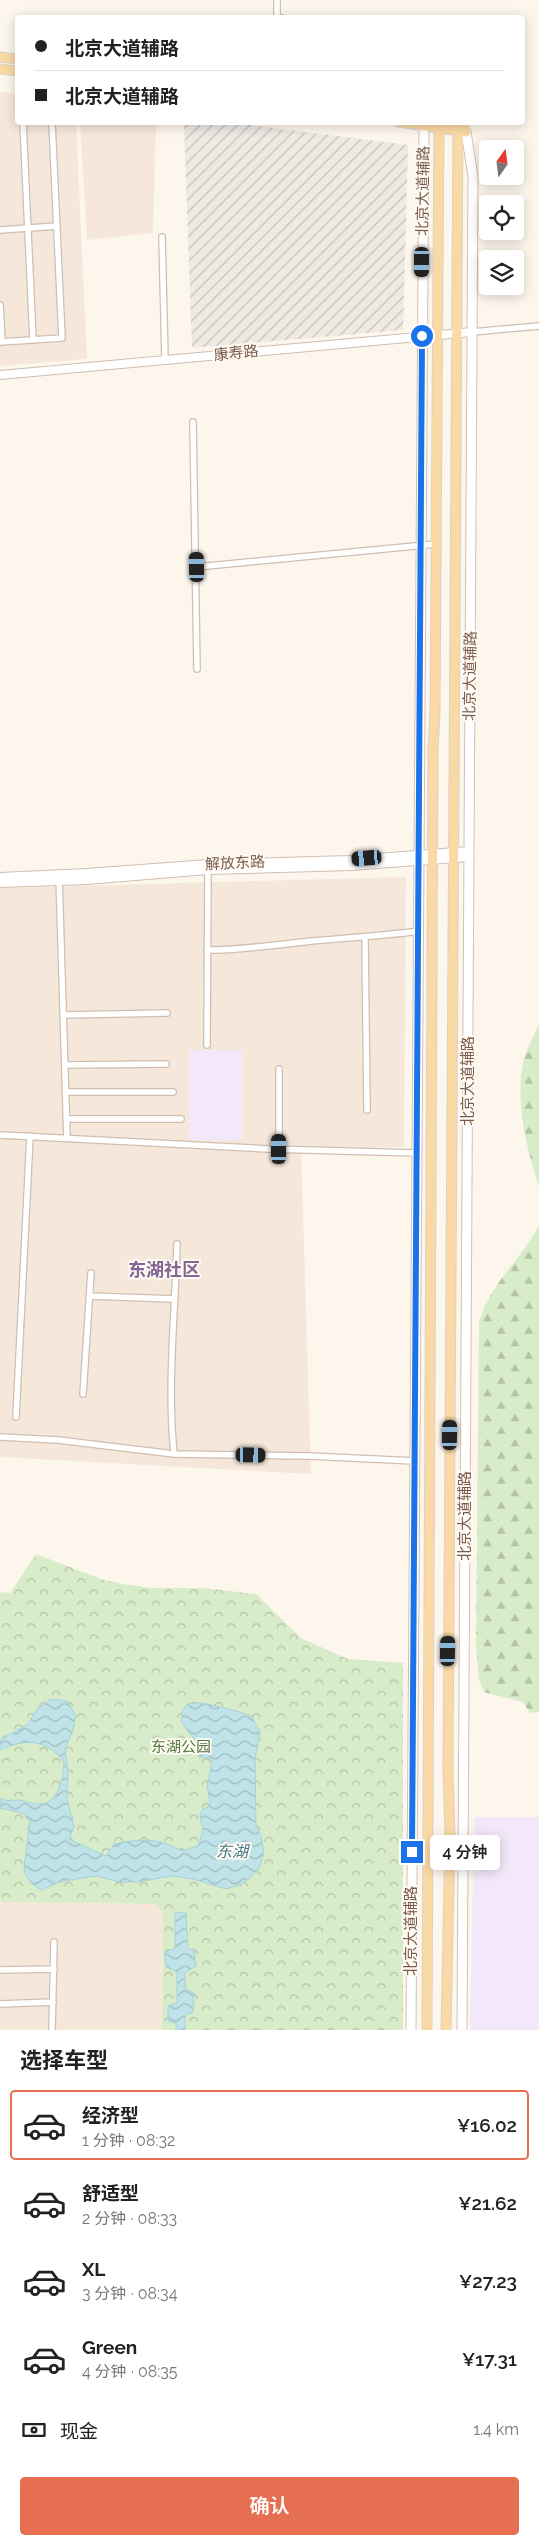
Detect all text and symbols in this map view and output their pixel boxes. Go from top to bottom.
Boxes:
text: 北京大道辅路 [65,37,179,59]
text: 北京大道辅路 [65,85,179,107]
north arrow [479,140,524,185]
map controls [479,140,524,295]
street label: 北京大道辅路 [413,146,433,236]
button: locate [479,195,524,240]
car [414,247,429,277]
button: layers [479,250,524,295]
route start [411,325,433,347]
street label: 康寿路 [213,342,259,364]
car [189,552,204,582]
street label: 北京大道辅路 [460,631,480,721]
car [351,849,382,867]
street label: 解放东路 [205,852,265,874]
street label: 北京大道辅路 [459,1036,477,1126]
car [271,1134,286,1164]
district label: 东湖社区 [128,1259,200,1280]
car [442,1420,457,1450]
car [235,1447,266,1463]
street label: 北京大道辅路 [456,1471,474,1561]
car [440,1636,455,1666]
park label: 东湖公园 [151,1738,211,1756]
callout: 4 分钟 [430,1834,500,1870]
route end [401,1841,423,1863]
water label: 东湖 [216,1842,251,1861]
text: 4 分钟 [443,1843,487,1862]
street label: 北京大道辅路 [402,1886,420,1976]
text: 选择车型 [20,2047,108,2073]
icon: car [22,2103,67,2148]
text: 经济型 [82,2104,139,2126]
text: ¥16.02 [457,2114,517,2136]
text: 1 分钟 · 08:32 [82,2131,175,2150]
icon: car [22,2181,67,2226]
text: 舒适型 [82,2182,139,2204]
text: ¥21.62 [458,2192,517,2214]
text: 2 分钟 · 08:33 [82,2209,177,2228]
text: XL [82,2258,105,2280]
icon: car [22,2259,67,2304]
text: ¥27.23 [459,2270,517,2292]
text: 3 分钟 · 08:34 [82,2284,177,2303]
text: Green [82,2336,137,2358]
icon: car [22,2337,67,2382]
text: ¥17.31 [462,2348,517,2370]
text: 4 分钟 · 08:35 [82,2362,178,2381]
icon: cash [20,2416,48,2444]
text: 现金 [60,2420,98,2442]
text: 1.4 km [473,2420,519,2439]
button: 确认 [20,2477,519,2535]

